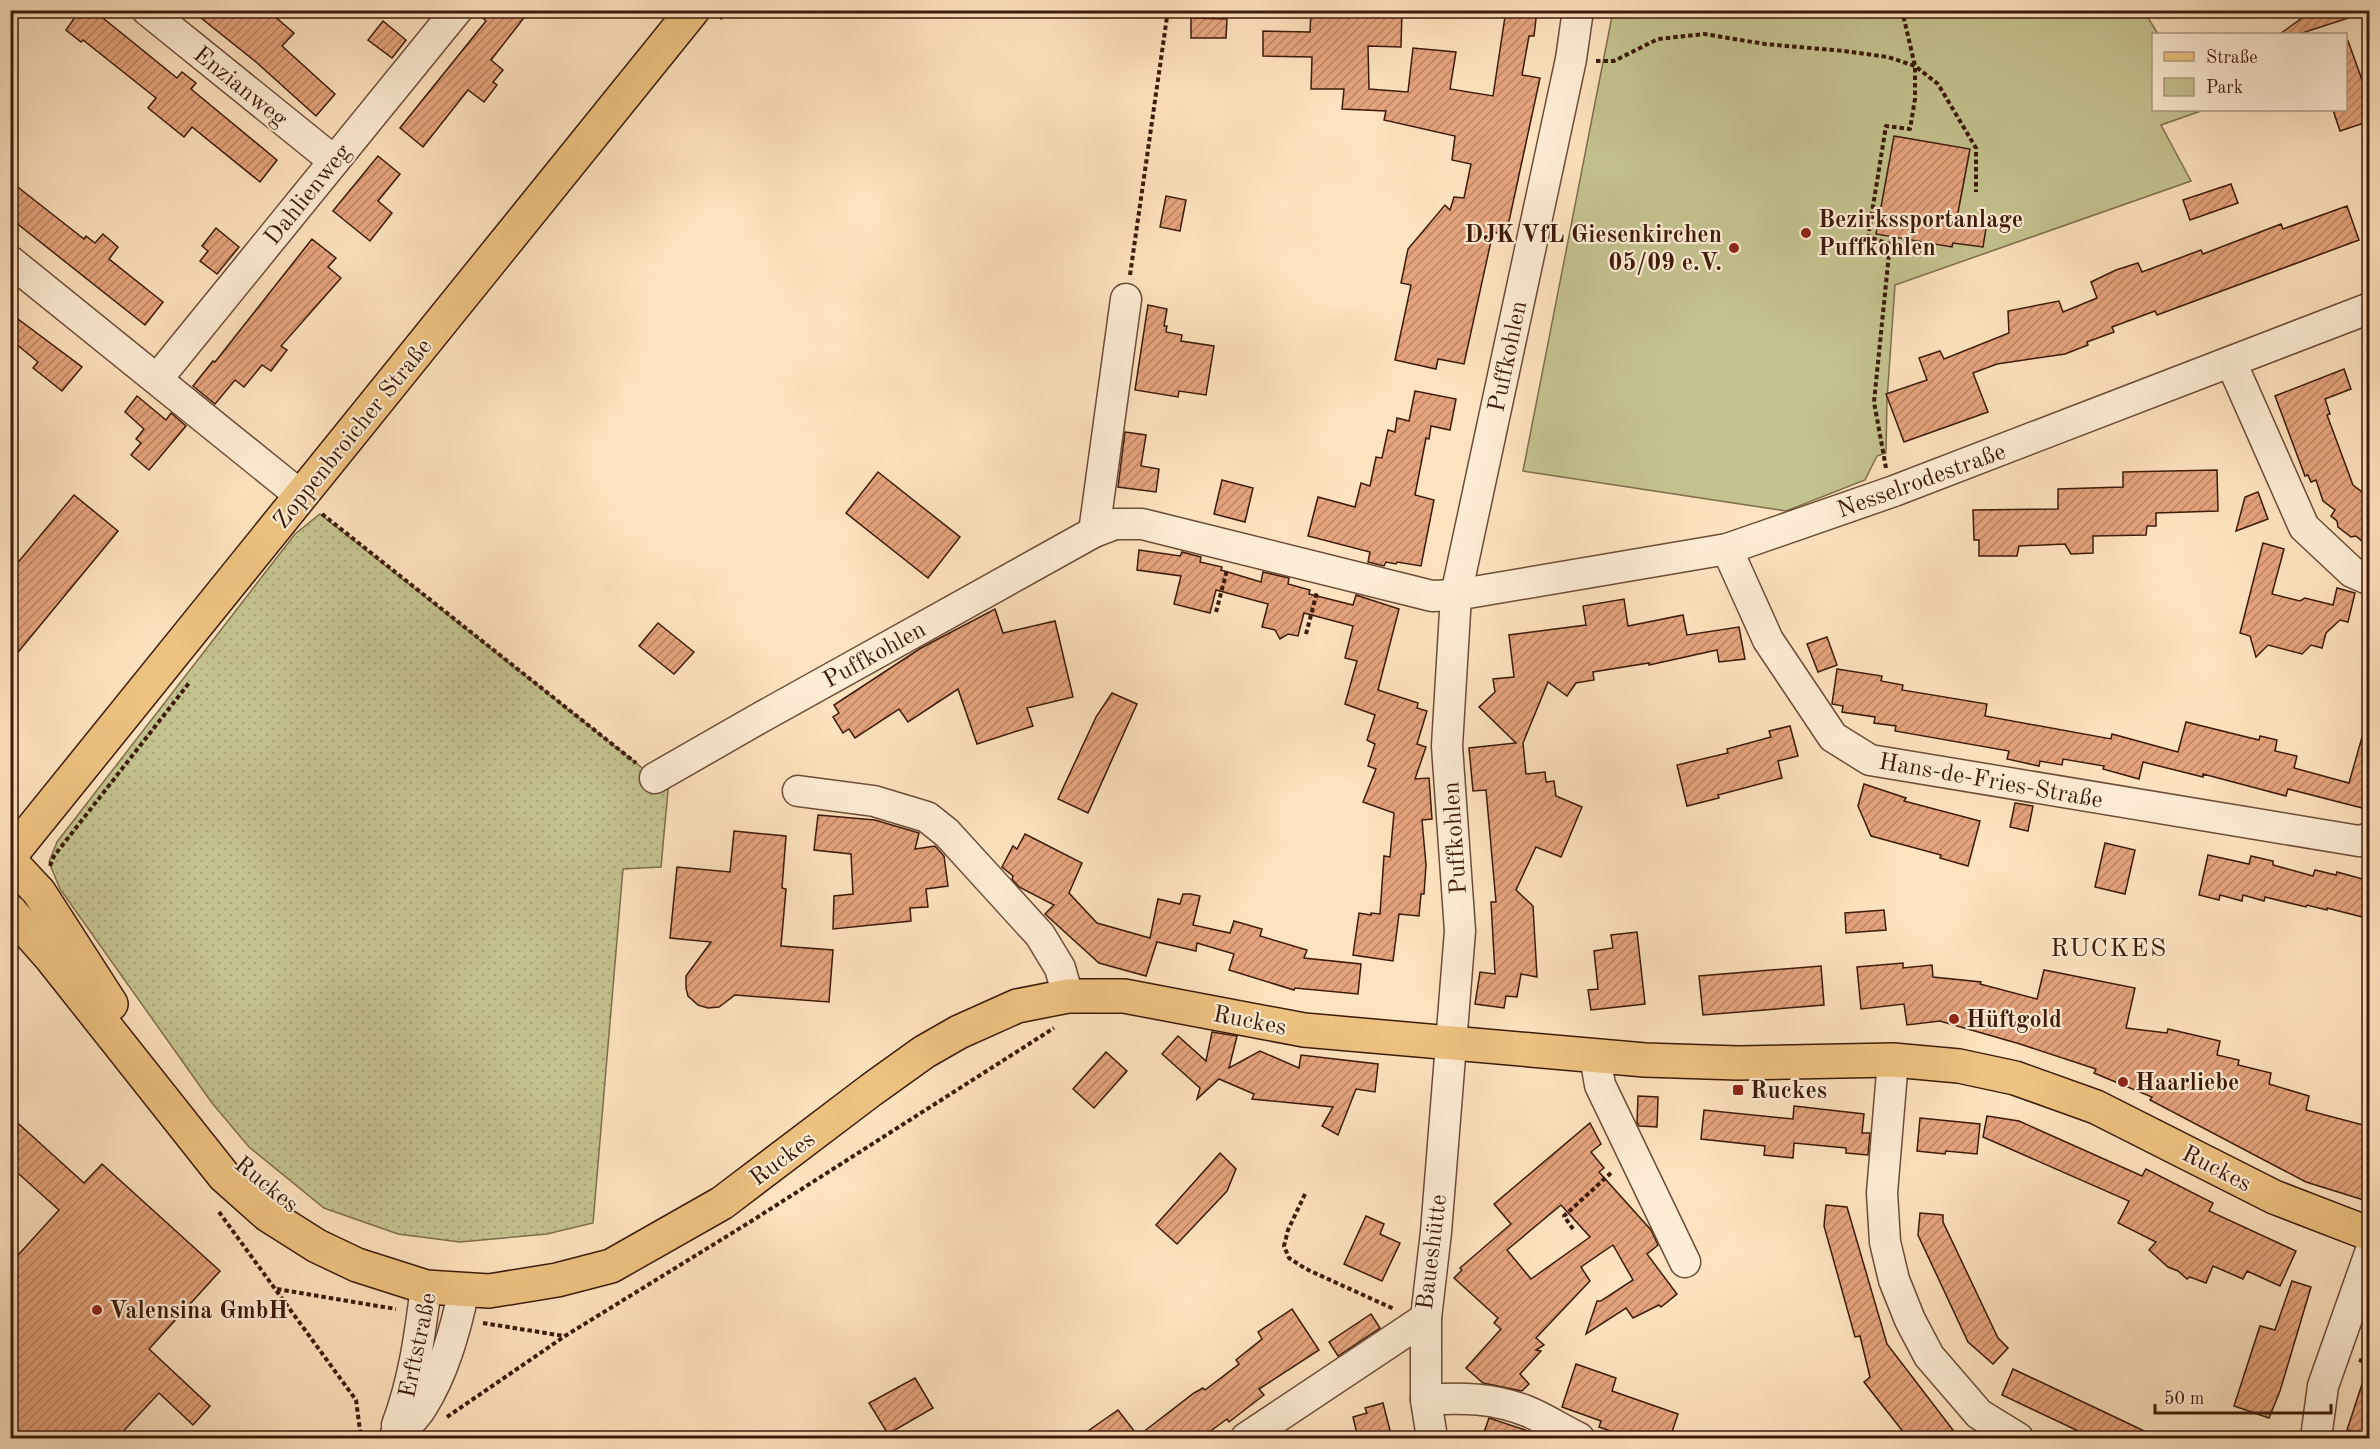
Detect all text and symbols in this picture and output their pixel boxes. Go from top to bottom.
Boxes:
legend [2152,33,2347,111]
street label: Enzianweg [188,43,291,132]
text: Straße [2206,49,2257,67]
text: Park [2206,79,2243,97]
street label: Dahlienweg [261,140,356,250]
place label: Bezirkssportanlage Puffkohlen [1818,209,2023,261]
place label: DJK VfL Giesenkirchen 05/09 e.V. [1464,224,1722,276]
marker: Bezirkssportanlage Puffkohlen [1799,226,1813,240]
marker: DJK VfL Giesenkirchen 05/09 e.V. [1727,241,1741,255]
street label: Puffkohlen [1485,299,1532,414]
street label: Zoppenbroicher Straße [270,335,437,534]
street label: Nesselrodestraße [1834,440,2009,523]
street label: Puffkohlen [820,618,930,694]
street label: Hans-de-Fries-Straße [1877,750,2105,813]
street label: Puffkohlen [1440,781,1472,895]
district label: RUCKES [2050,936,2168,962]
street label: Ruckes [1211,1003,1288,1041]
place label: Hüftgold [1966,1009,2062,1033]
marker: Hüftgold [1947,1012,1961,1026]
place label: Haarliebe [2135,1072,2239,1096]
marker: Haarliebe [2116,1075,2130,1089]
place label: Ruckes [1750,1080,1827,1104]
marker: Ruckes [1731,1083,1745,1097]
street label: Ruckes [746,1128,820,1192]
street label: Ruckes [2177,1142,2255,1197]
street label: Ruckes [229,1153,302,1218]
street label: Baueshütte [1414,1193,1452,1311]
street label: Erftstraße [396,1291,442,1400]
place label: Valensina GmbH [109,1300,288,1324]
marker: Valensina GmbH [90,1303,104,1317]
scale bar [2155,1377,2330,1415]
text: 50 m [2164,1390,2204,1408]

